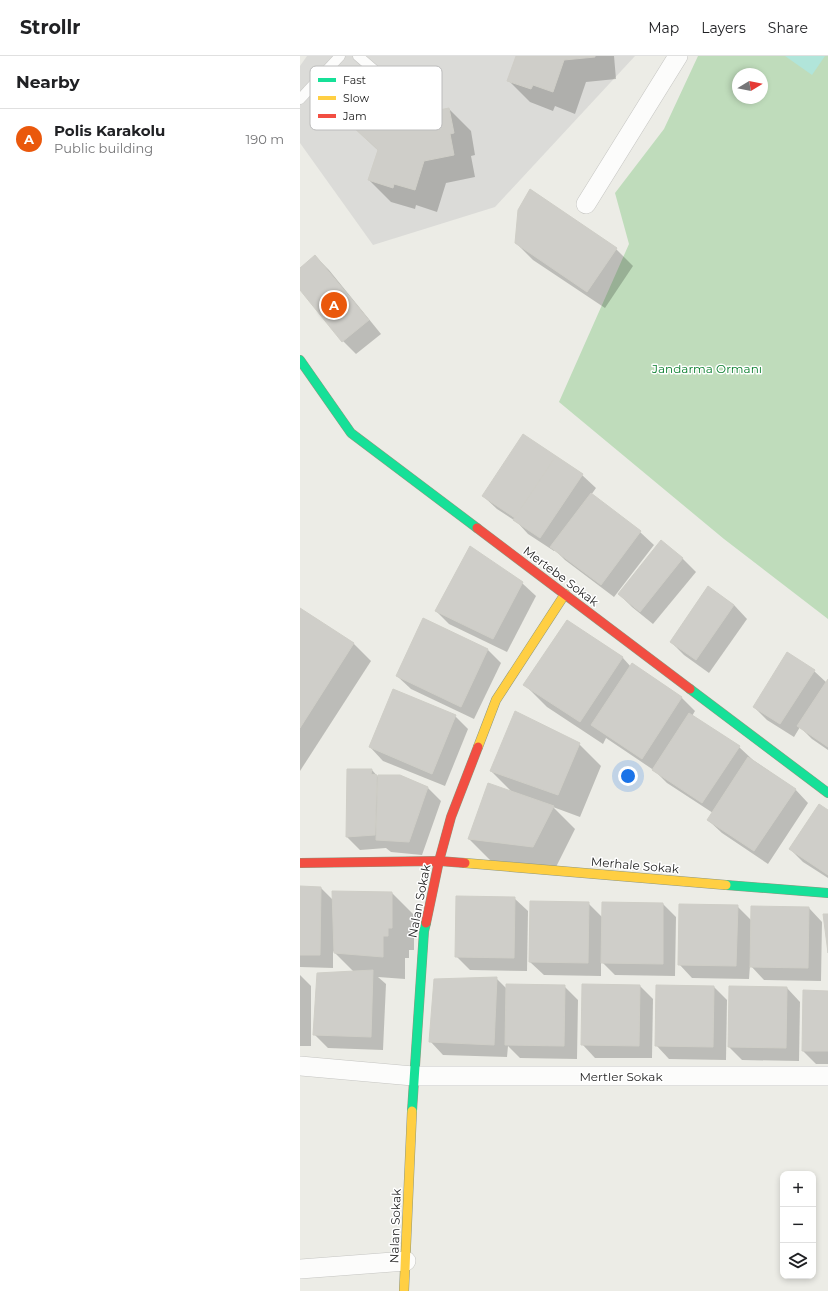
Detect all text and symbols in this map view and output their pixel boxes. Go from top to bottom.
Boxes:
text: Strollr [20,16,81,39]
text: Map [648,19,679,37]
text: Layers [701,19,746,37]
text: Share [768,19,808,37]
legend [310,66,442,130]
north arrow [732,68,768,104]
text: Nearby [16,72,80,92]
text: Fast [343,73,367,87]
text: Slow [343,91,369,105]
text: Jam [342,109,367,123]
text: Polis Karakolu [54,121,165,140]
text: A [24,131,34,147]
text: 190 m [246,131,284,147]
text: Public building [54,140,153,156]
pin: A [321,290,347,320]
park label: Jandarma Ormanı [651,361,762,376]
street label: Mertebe Sokak [520,543,602,610]
your location [618,766,638,786]
street label: Merhale Sokak [590,854,681,876]
street label: Nalan Sokak [405,862,434,939]
street label: Mertler Sokak [579,1069,663,1084]
map controls [780,1171,816,1279]
button: + [780,1171,816,1207]
street label: Nalan Sokak [386,1188,404,1264]
button: − [780,1207,816,1243]
button: layers [780,1243,816,1279]

